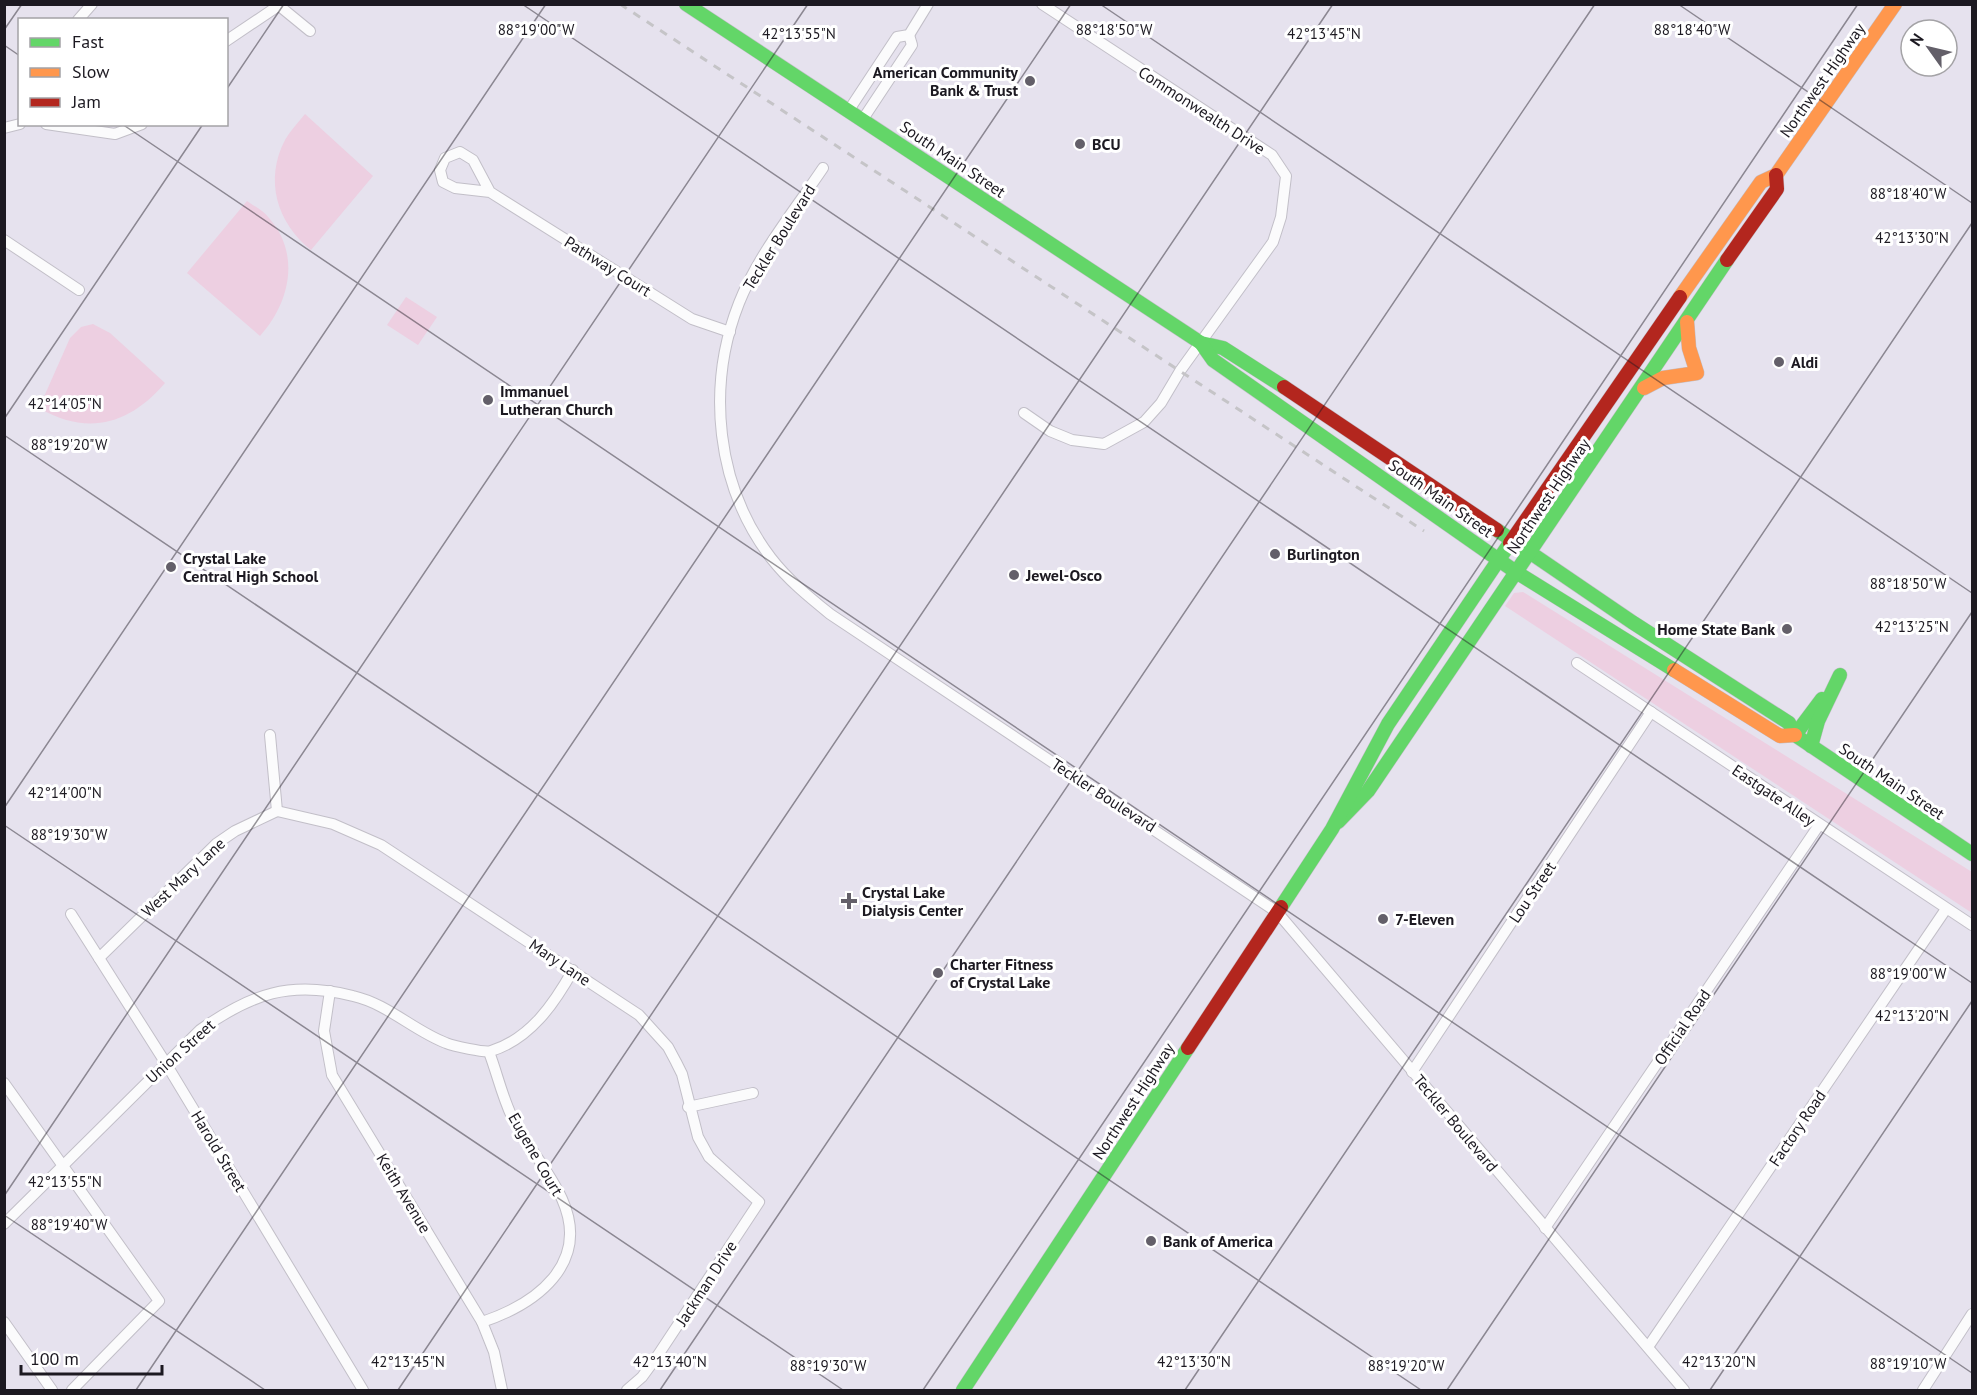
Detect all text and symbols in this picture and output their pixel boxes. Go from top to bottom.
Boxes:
legend [18,18,228,126]
street label: Northwest Highway [1775,18,1869,141]
north arrow [1899,18,1959,78]
text: 88°19'00"W [498,20,575,39]
text: 88°18'50"W [1076,20,1153,39]
text: 88°18'40"W [1654,20,1731,39]
text: 42°13'55"N [762,24,836,43]
text: 42°13'45"N [1287,24,1361,43]
text: Fast [72,30,104,53]
text: N [1905,30,1928,50]
text: Slow [72,60,110,83]
place label: American Community Bank & Trust [873,62,1018,100]
street label: Commonwealth Drive [1135,62,1269,158]
marker: American Community Bank & Trust [1023,74,1037,88]
text: Jam [71,90,101,113]
street label: South Main Street [896,116,1010,202]
place label: BCU [1092,134,1120,154]
marker: BCU [1073,137,1087,151]
street label: Teckler Boulevard [738,180,820,294]
text: 88°18'40"W [1870,184,1947,203]
text: 42°13'30"N [1875,228,1949,247]
street label: Pathway Court [561,231,656,301]
place label: Aldi [1791,352,1818,372]
marker: Aldi [1772,355,1786,369]
place label: Immanuel Lutheran Church [500,381,613,419]
marker: Immanuel Lutheran Church [481,393,495,407]
text: 42°14'05"N [28,394,102,413]
street label: Northwest Highway [1502,434,1594,558]
text: 88°19'20"W [31,435,108,454]
street label: South Main Street [1385,455,1498,542]
place label: Burlington [1287,544,1360,564]
marker: Burlington [1268,547,1282,561]
place label: Crystal Lake Central High School [183,548,318,586]
marker: Crystal Lake Central High School [164,560,178,574]
place label: Jewel-Osco [1025,565,1103,585]
marker: Jewel-Osco [1007,568,1021,582]
text: 88°18'50"W [1870,574,1947,593]
text: 42°13'25"N [1875,617,1949,636]
place label: Home State Bank [1657,619,1775,639]
marker: Home State Bank [1780,622,1794,636]
street label: South Main Street [1835,738,1949,824]
street label: Teckler Boulevard [1048,754,1160,836]
street label: Eastgate Alley [1729,760,1820,830]
text: 42°14'00"N [28,783,102,802]
text: 88°19'30"W [31,825,108,844]
street label: West Mary Lane [137,833,229,921]
street label: Lou Street [1504,857,1560,926]
place label: Crystal Lake Dialysis Center [862,882,963,920]
marker: Crystal Lake Dialysis Center [840,892,858,910]
place label: 7-Eleven [1395,909,1454,929]
marker: 7-Eleven [1376,912,1390,926]
street label: Mary Lane [525,934,595,990]
place label: Charter Fitness of Crystal Lake [950,954,1054,992]
text: 88°19'00"W [1870,964,1947,983]
marker: Charter Fitness of Crystal Lake [931,966,945,980]
street label: Official Road [1649,985,1715,1069]
text: 42°13'20"N [1875,1006,1949,1025]
street label: Union Street [141,1014,219,1087]
street label: Northwest Highway [1088,1038,1178,1163]
street label: Teckler Boulevard [1409,1070,1503,1176]
street label: Factory Road [1764,1086,1830,1170]
street label: Harold Street [187,1107,251,1196]
street label: Eugene Court [504,1109,568,1199]
street label: Keith Avenue [372,1150,436,1236]
text: 42°13'55"N [28,1172,102,1191]
text: 88°19'40"W [31,1215,108,1234]
place label: Bank of America [1163,1231,1273,1251]
marker: Bank of America [1144,1234,1158,1248]
street label: Jackman Drive [671,1237,741,1330]
scale bar [21,1338,162,1376]
text: 100 m [30,1347,79,1370]
text: 42°13'45"N [371,1352,445,1371]
text: 42°13'40"N [633,1352,707,1371]
text: 42°13'30"N [1157,1352,1231,1371]
text: 42°13'20"N [1682,1352,1756,1371]
text: 88°19'10"W [1870,1354,1947,1373]
text: 88°19'30"W [790,1356,867,1375]
text: 88°19'20"W [1368,1356,1445,1375]

